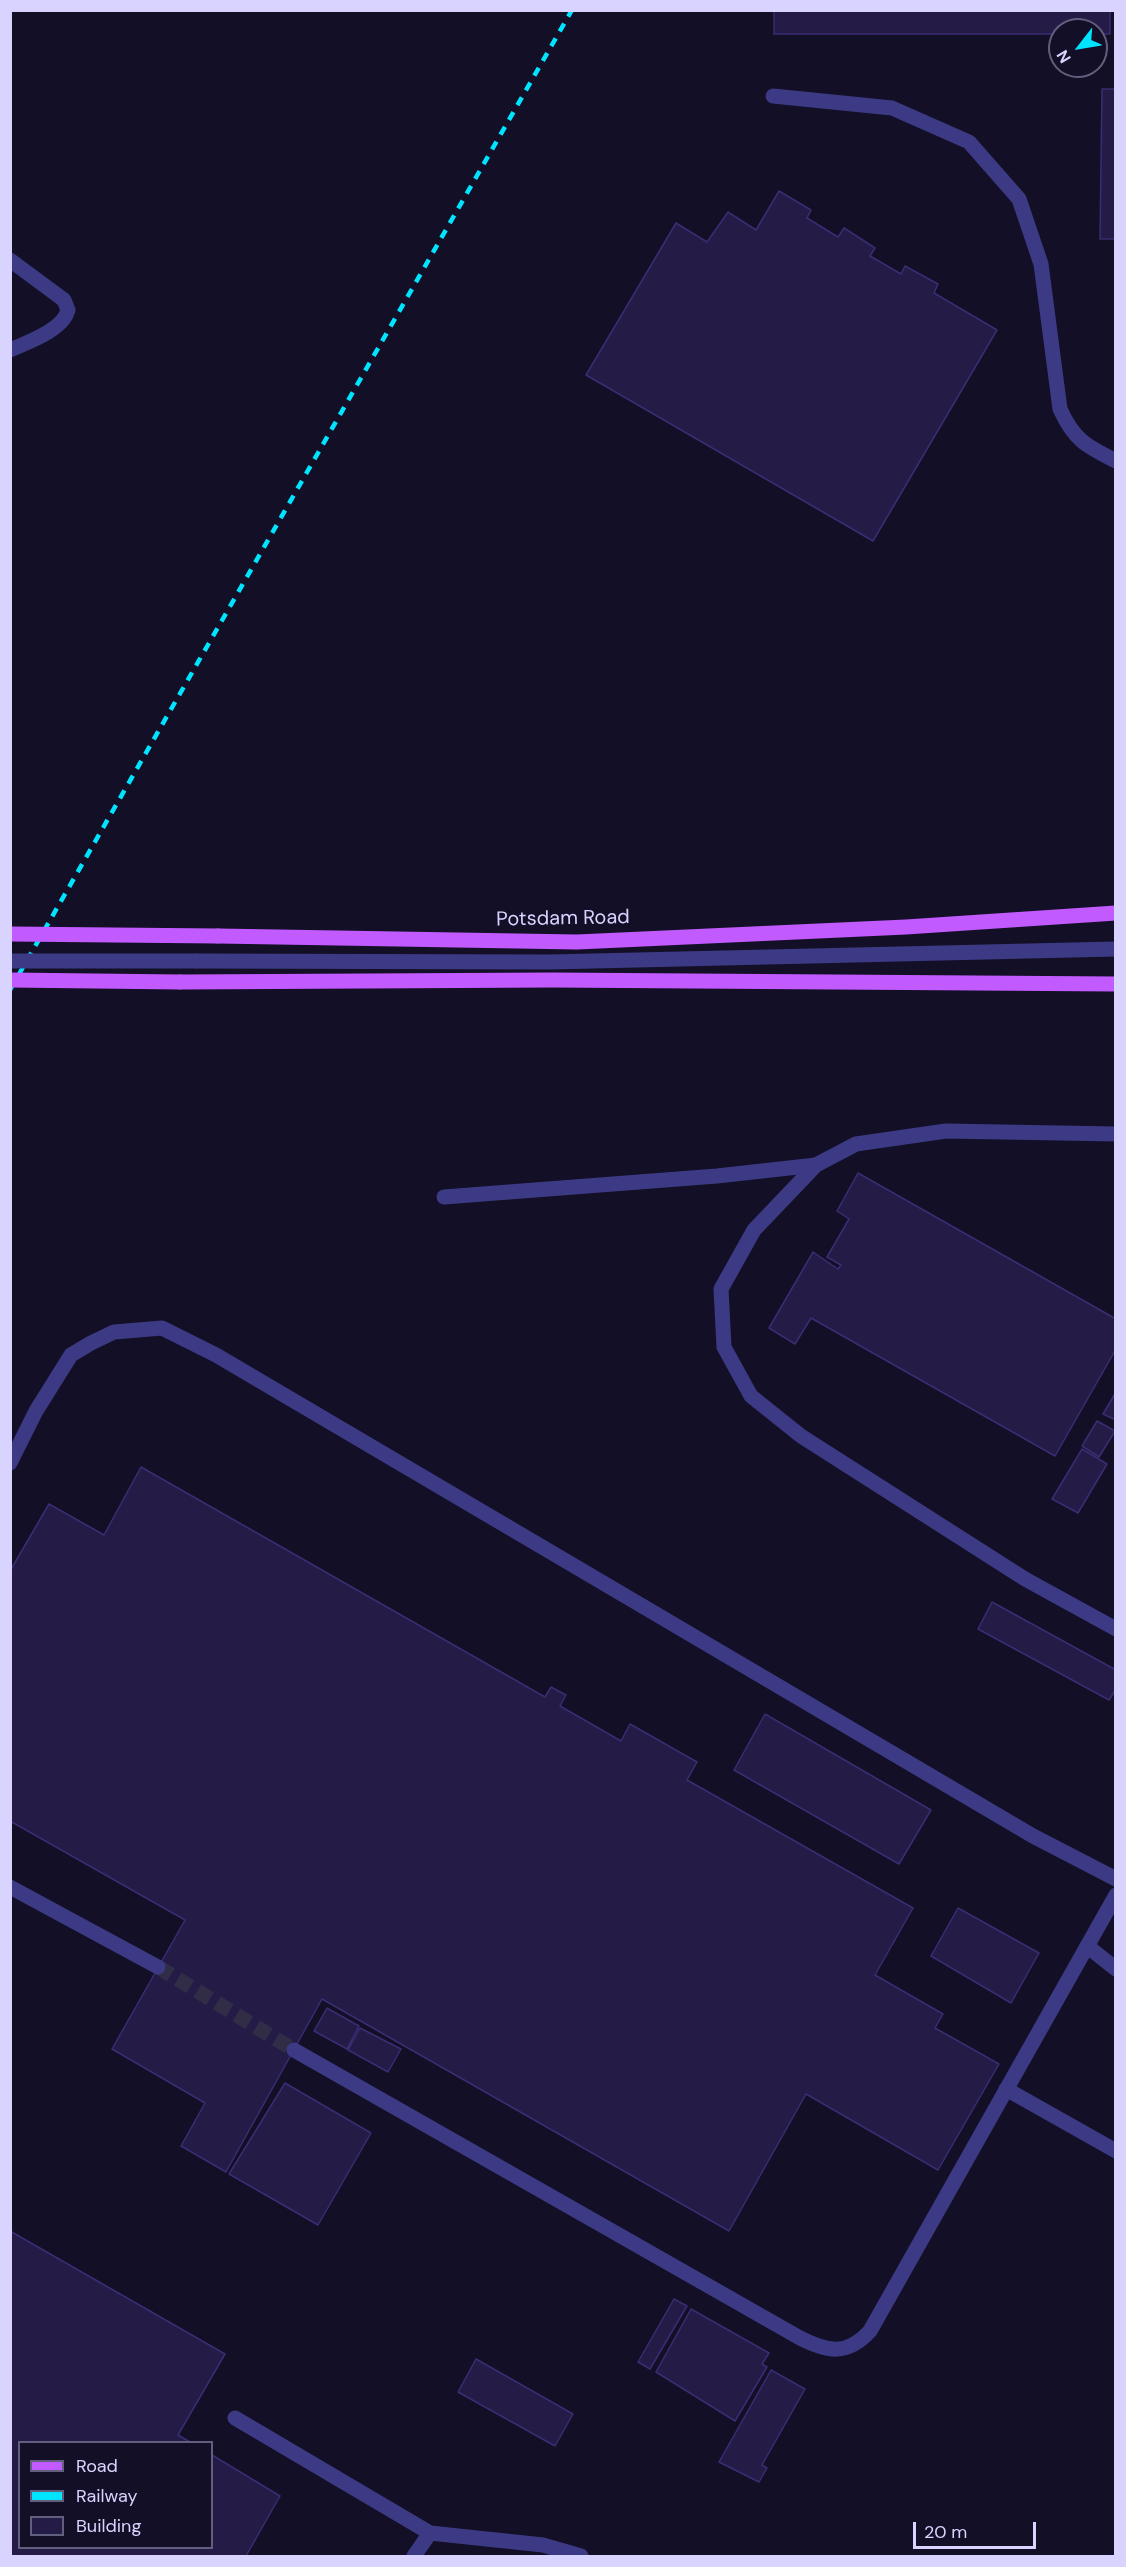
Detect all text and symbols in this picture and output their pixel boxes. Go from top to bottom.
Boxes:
north arrow [1048,18,1108,78]
text: N [1052,46,1076,67]
street label: Potsdam Road [496,906,630,932]
legend [18,2441,213,2549]
text: Road [76,2454,118,2478]
text: Railway [76,2484,138,2508]
scale bar [916,2510,1039,2548]
text: Building [76,2514,141,2538]
text: 20 m [924,2520,967,2544]

